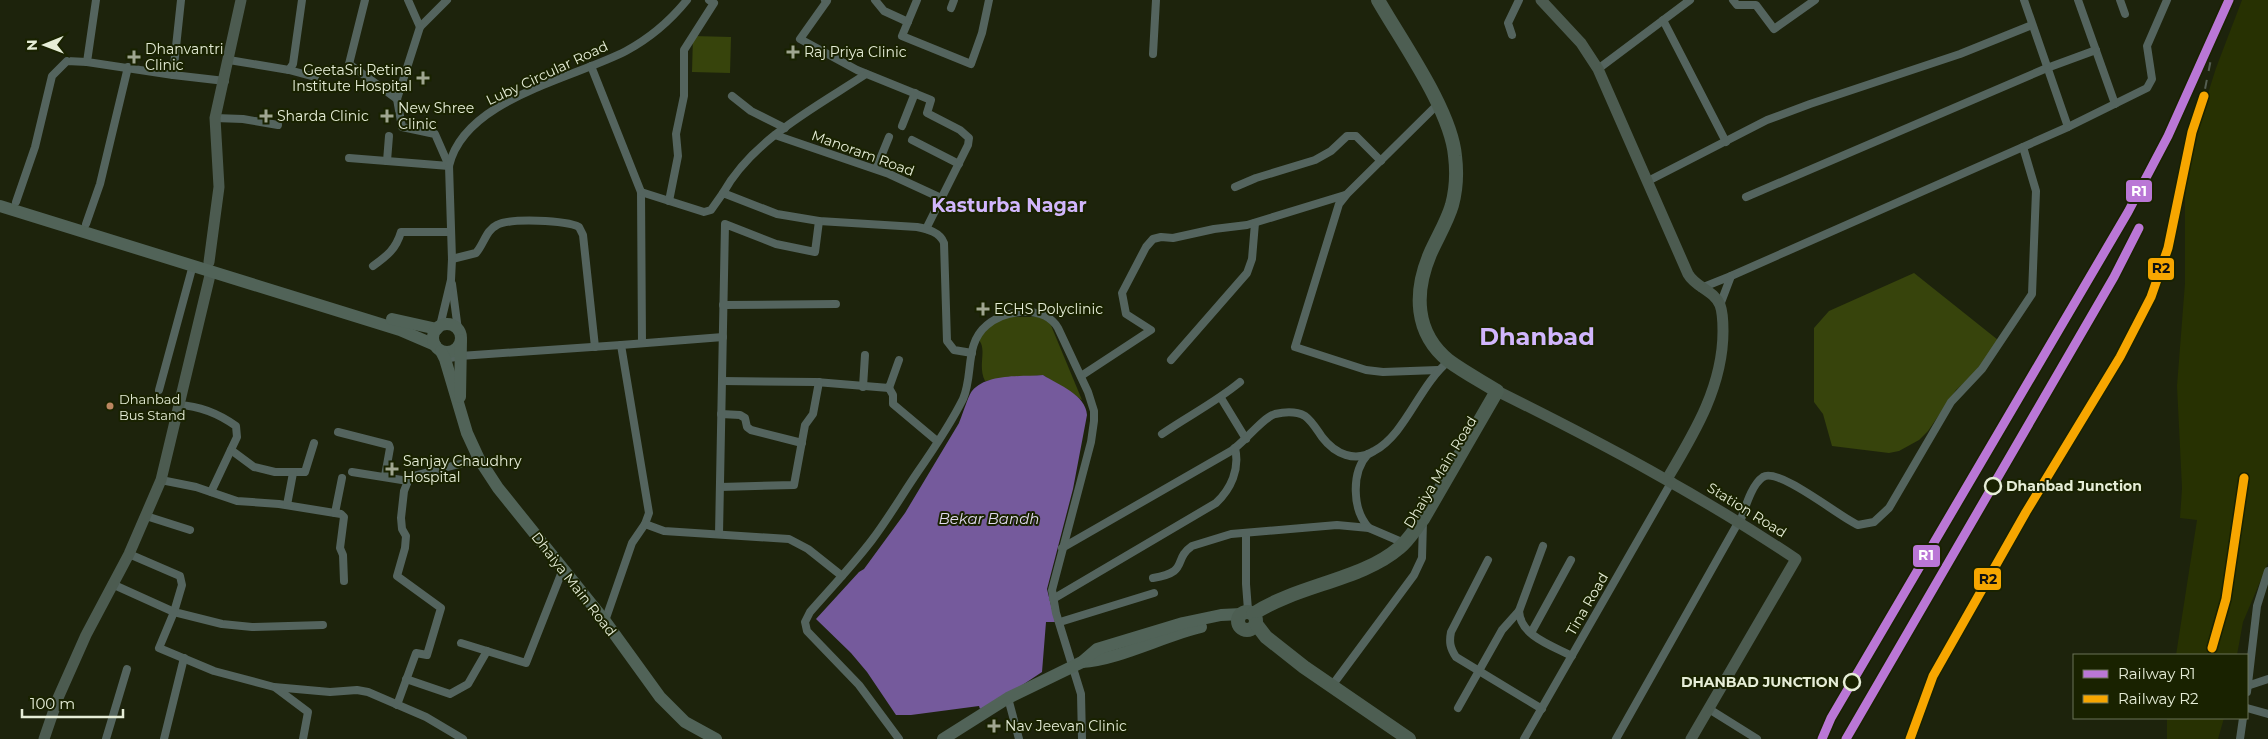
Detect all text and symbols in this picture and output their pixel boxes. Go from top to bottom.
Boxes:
north arrow [20,20,70,70]
street label: Luby Circular Road [483,37,611,109]
text: N [23,39,41,51]
place label: Dhanvantri Clinic [145,40,224,74]
place label: Raj Priya Clinic [804,43,907,61]
marker: Raj Priya Clinic [786,45,800,59]
marker: Dhanvantri Clinic [127,50,141,64]
place label: GeetaSri Retina Institute Hospital [292,61,412,95]
marker: GeetaSri Retina Institute Hospital [416,71,430,85]
place label: New Shree Clinic [398,99,474,133]
place label: Sharda Clinic [277,107,369,125]
marker: Sharda Clinic [259,109,273,123]
marker: New Shree Clinic [380,109,394,123]
street label: Manoram Road [809,126,917,180]
line badge: R1 [2125,179,2153,203]
text: R1 [2131,182,2147,200]
district label: Kasturba Nagar [931,194,1087,217]
line badge: R2 [2147,257,2175,281]
text: R2 [2152,259,2170,277]
place label: ECHS Polyclinic [994,300,1103,318]
marker: ECHS Polyclinic [976,302,990,316]
district label: Dhanbad [1479,322,1595,351]
place label: Dhanbad Bus Stand [119,391,186,423]
marker: Dhanbad Bus Stand [105,401,115,411]
street label: Dhaiya Main Road [1399,413,1481,531]
place label: Sanjay Chaudhry Hospital [403,452,522,486]
marker: Sanjay Chaudhry Hospital [385,462,399,476]
marker: Dhanbad Junction [1984,477,2002,495]
place label: Dhanbad Junction [2006,477,2142,495]
street label: Station Road [1704,478,1790,542]
water label: Bekar Bandh [938,509,1040,528]
street label: Dhaiya Main Road [528,528,620,640]
line badge: R1 [1912,544,1941,568]
text: R1 [1918,546,1934,564]
line badge: R2 [1973,567,2002,591]
street label: Tina Road [1562,569,1612,639]
text: R2 [1979,570,1997,588]
legend [2073,654,2248,719]
text: Railway R1 [2118,664,2195,683]
place label: DHANBAD JUNCTION [1681,673,1839,691]
marker: DHANBAD JUNCTION [1843,673,1861,691]
scale bar [22,686,124,718]
text: Railway R2 [2118,689,2199,708]
text: 100 m [30,694,75,713]
place label: Nav Jeevan Clinic [1005,717,1127,735]
marker: Nav Jeevan Clinic [987,719,1001,733]

